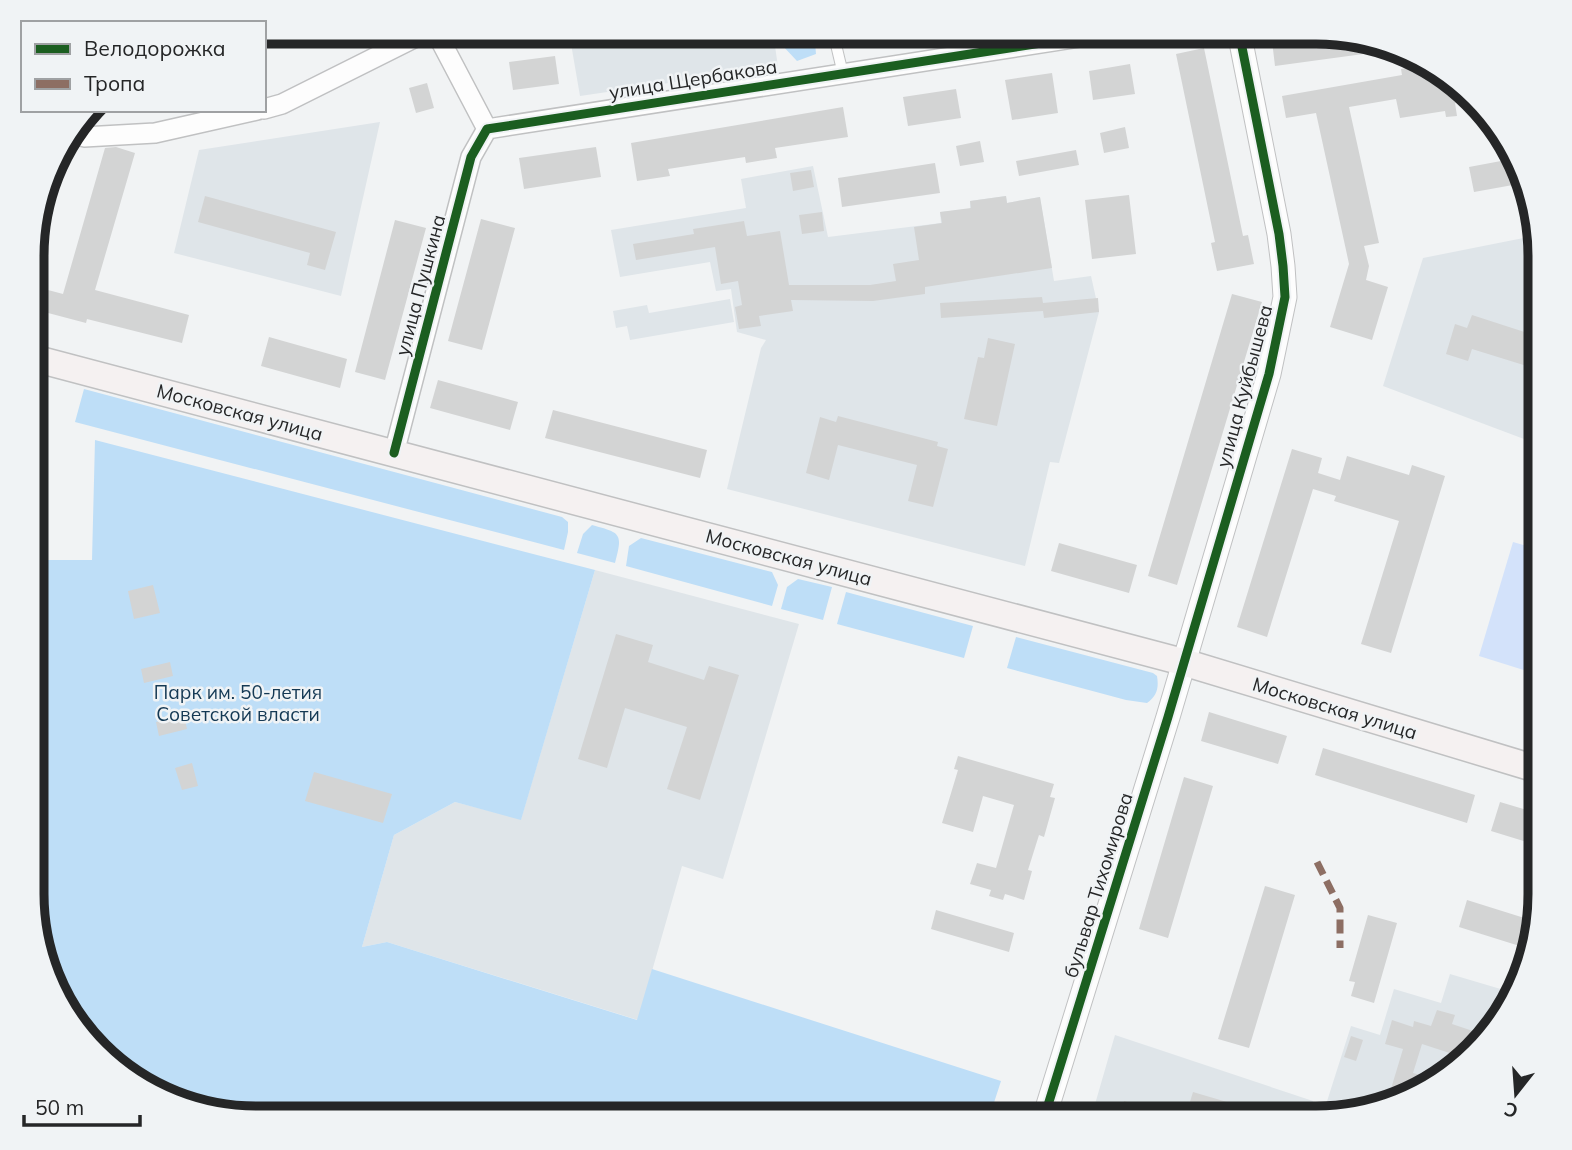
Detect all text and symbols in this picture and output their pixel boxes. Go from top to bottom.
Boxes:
legend [21,21,266,112]
text: Велодорожка [84,35,226,61]
street label: улица Щербакова [607,54,779,104]
text: Тропа [84,70,145,96]
street label: улица Пушкина [390,212,450,358]
street label: улица Куйбышева [1211,302,1277,470]
street label: Московская улица [154,378,326,446]
street label: Московская улица [703,523,875,591]
street label: Московская улица [1250,672,1420,744]
park label: Парк им. 50-летия Советской власти [154,680,322,726]
street label: бульвар Тихомирова [1058,789,1138,981]
north arrow [1481,1059,1551,1129]
scale bar [24,1084,140,1128]
text: 50 m [35,1094,84,1120]
text: С [1501,1097,1521,1124]

